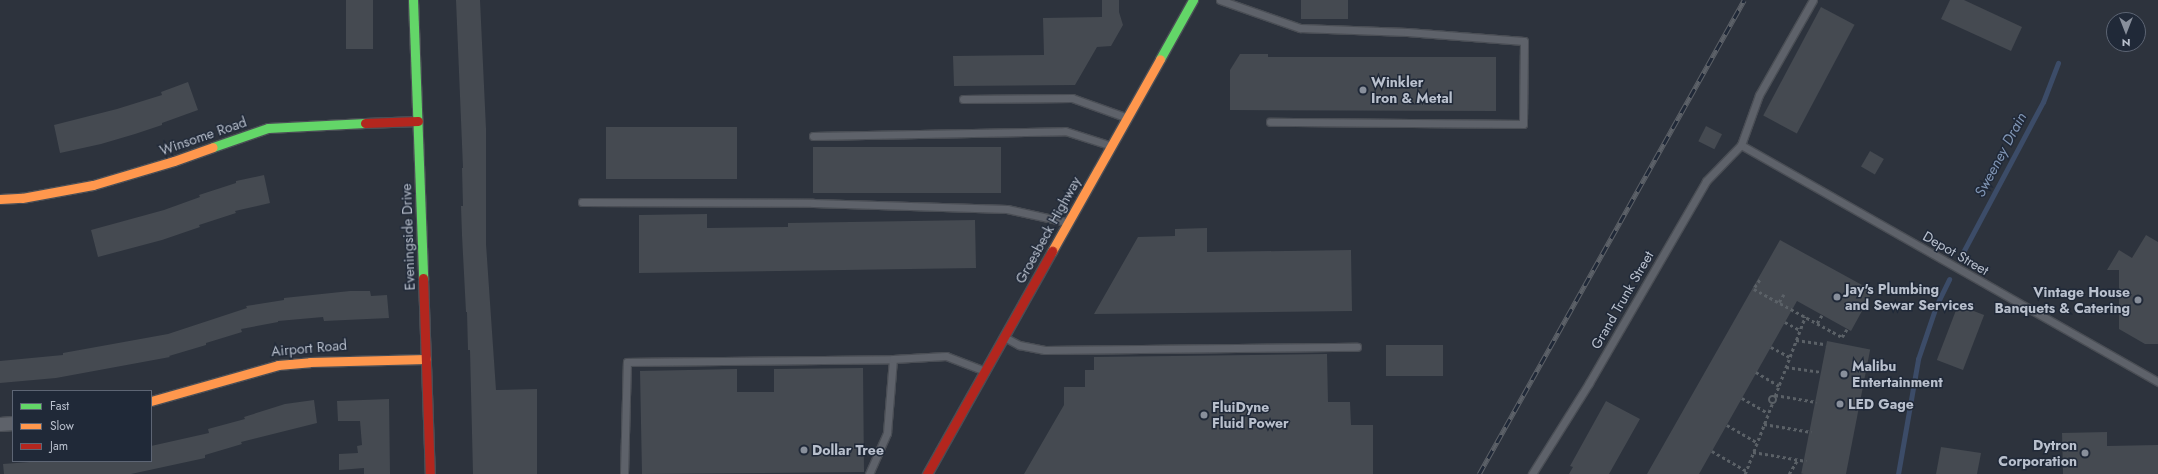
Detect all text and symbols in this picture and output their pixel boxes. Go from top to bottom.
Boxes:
north arrow [2106,12,2146,52]
text: N [2122,35,2130,51]
place label: Winkler Iron & Metal [1371,74,1453,106]
marker: Winkler Iron & Metal [1358,85,1368,95]
water label: Sweeney Drain [1971,110,2031,200]
street label: Winsome Road [157,113,249,159]
street label: Groesbeck Highway [1012,174,1084,286]
street label: Eveningside Drive [398,183,418,291]
street label: Depot Street [1920,227,1992,279]
street label: Grand Trunk Street [1587,248,1657,352]
place label: Jay's Plumbing and Sewar Services [1845,281,1974,314]
place label: Vintage House Banquets & Catering [1995,284,2130,316]
marker: Jay's Plumbing and Sewar Services [1832,292,1842,302]
marker: Vintage House Banquets & Catering [2133,295,2143,305]
street label: Airport Road [270,336,348,360]
place label: Malibu Entertainment [1852,358,1943,390]
marker: Malibu Entertainment [1839,369,1849,379]
legend [12,390,152,462]
place label: LED Gage [1848,396,1914,412]
text: Fast [50,397,69,415]
place label: FluiDyne Fluid Power [1212,399,1289,432]
marker: LED Gage [1835,399,1845,409]
marker: FluiDyne Fluid Power [1199,410,1209,420]
text: Slow [50,417,74,435]
text: Jam [50,437,68,455]
place label: Dytron Corporation [1998,437,2077,470]
place label: Dollar Tree [812,442,884,458]
marker: Dollar Tree [799,445,809,455]
marker: Dytron Corporation [2080,448,2090,458]

